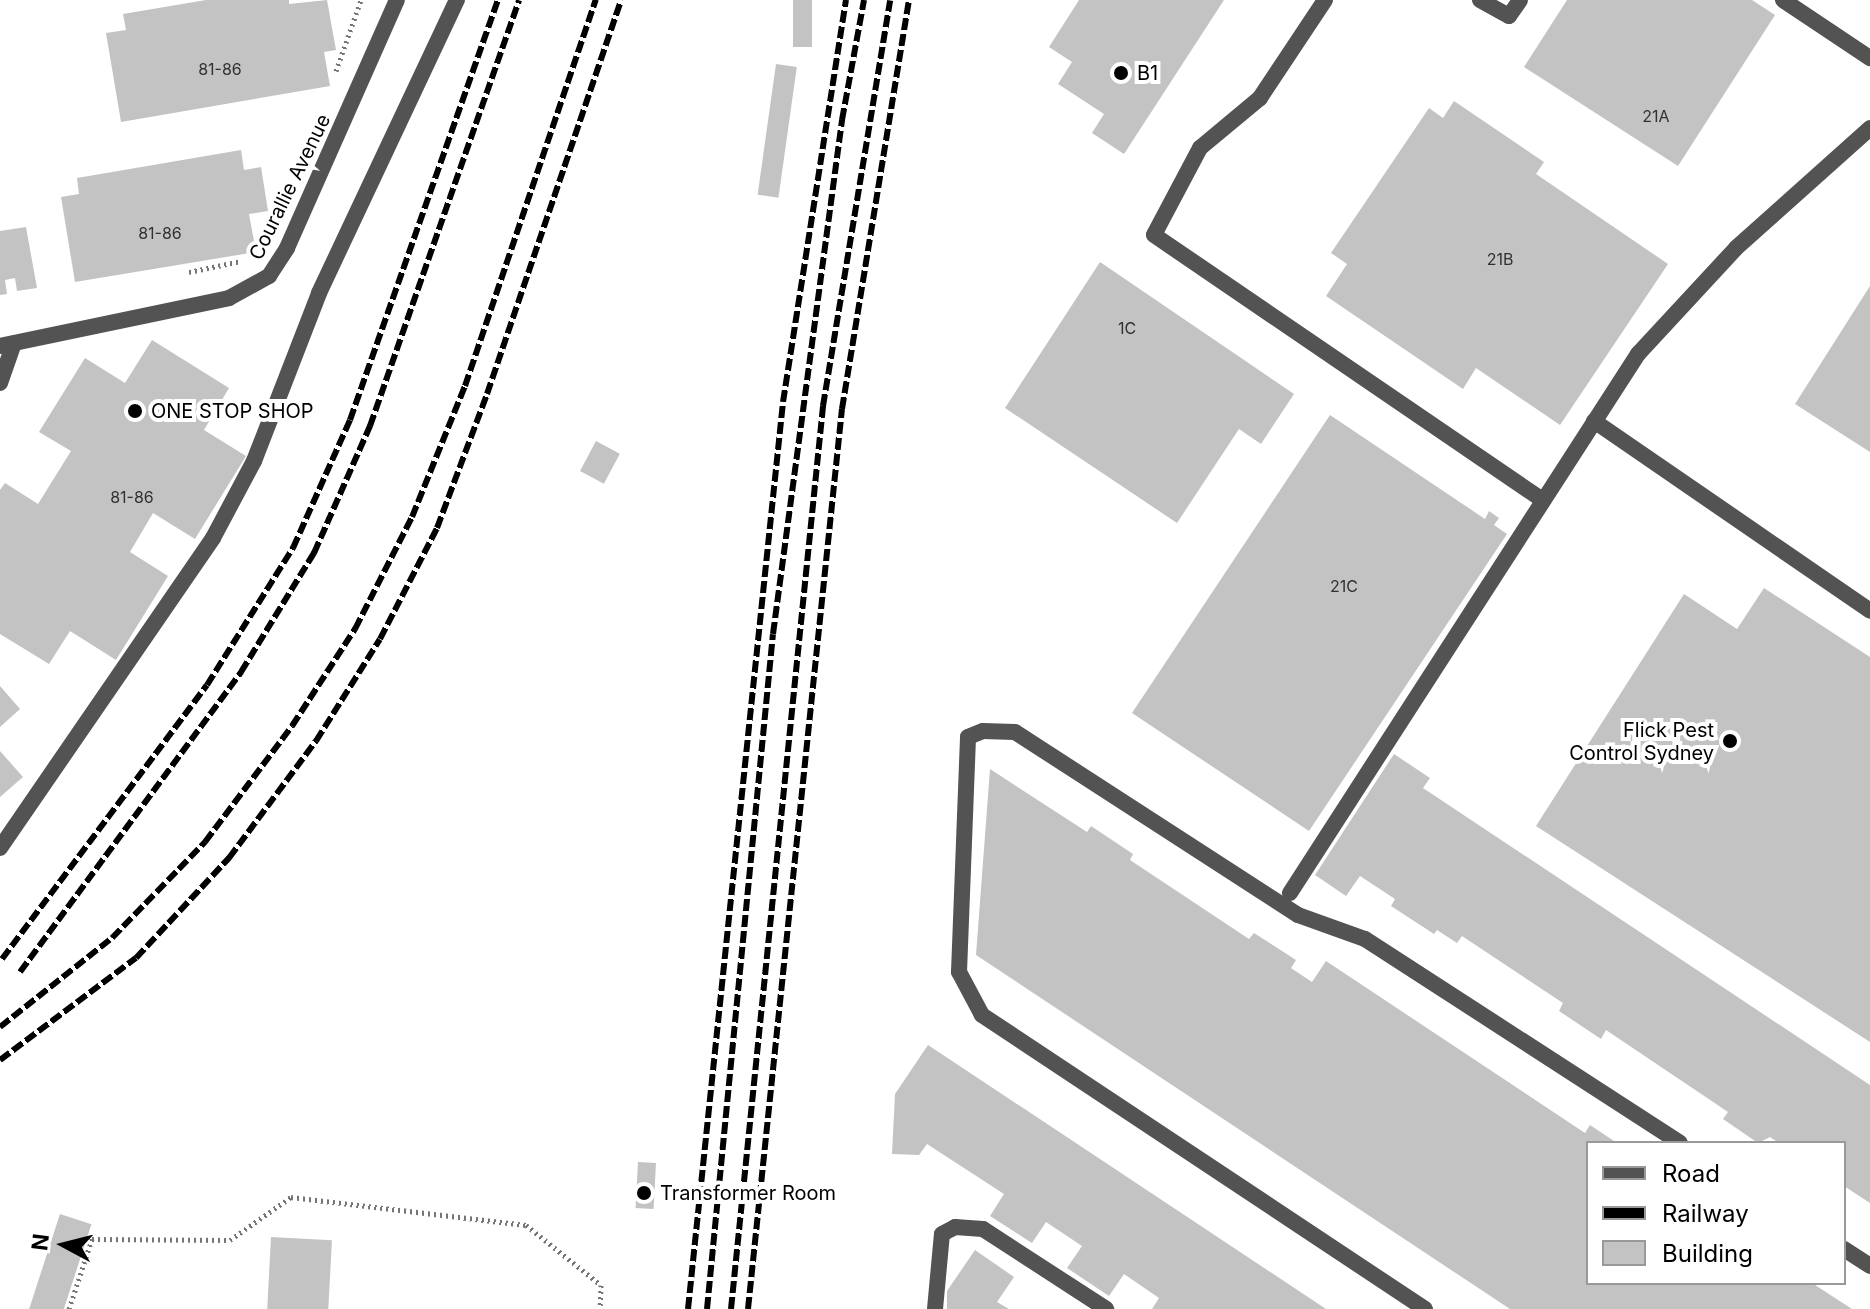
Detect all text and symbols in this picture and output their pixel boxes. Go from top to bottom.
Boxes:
house number: 81-86 [198,59,242,79]
place label: B1 [1137,61,1158,85]
marker: B1 [1112,64,1130,82]
house number: 21A [1642,106,1670,126]
street label: Courallie Avenue [244,110,336,264]
house number: 81-86 [138,223,182,243]
house number: 21B [1487,249,1513,269]
house number: 1C [1118,318,1136,338]
place label: ONE STOP SHOP [151,399,314,423]
marker: ONE STOP SHOP [126,402,144,420]
house number: 81-86 [110,487,154,507]
house number: 21C [1330,576,1358,596]
place label: Flick Pest Control Sydney [1569,718,1714,765]
marker: Flick Pest Control Sydney [1721,732,1739,750]
legend [1586,1141,1846,1285]
text: Road [1662,1159,1720,1188]
place label: Transformer Room [660,1181,836,1205]
marker: Transformer Room [635,1184,653,1202]
text: Railway [1662,1199,1749,1228]
north arrow [24,1205,104,1285]
text: N [26,1232,54,1252]
text: Building [1662,1239,1753,1268]

